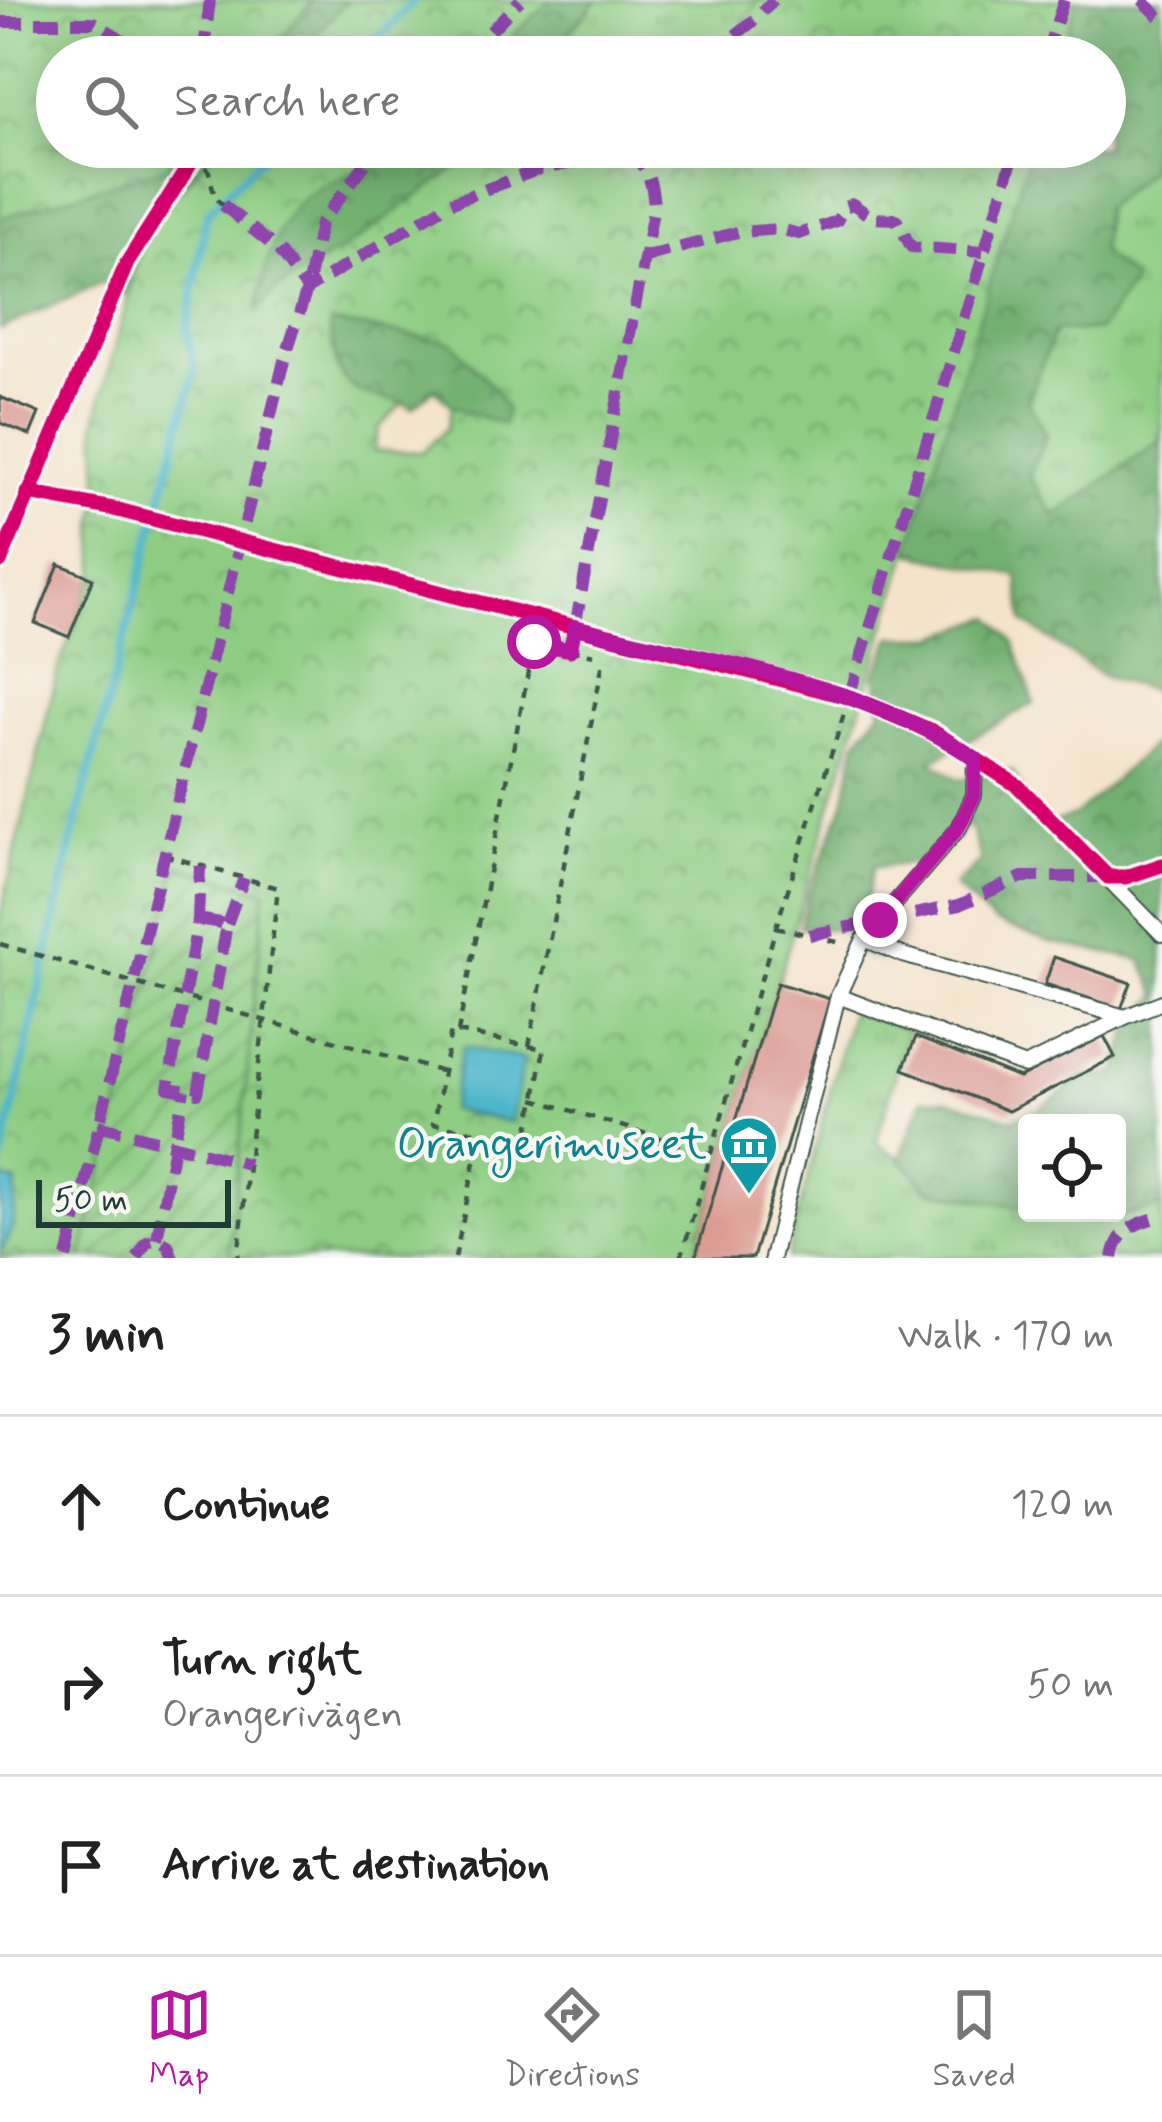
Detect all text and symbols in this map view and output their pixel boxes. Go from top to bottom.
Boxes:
search box [36,36,1126,168]
icon: search [78,69,144,135]
text: Search here [174,73,401,132]
route start [507,615,561,669]
route end [853,893,907,947]
museum icon: Orangerimuseet [718,1114,780,1196]
map controls [1018,1114,1126,1222]
button: locate [1018,1114,1126,1222]
place label: Orangerimuseet [396,1116,707,1179]
scale bar [36,1174,231,1227]
text: 50 m [54,1179,128,1223]
text: 3 min [48,1303,166,1369]
text: Walk · 170 m [898,1311,1114,1362]
icon: ahead [48,1473,114,1539]
text: Continue [162,1476,330,1535]
text: 120 m [1011,1480,1114,1531]
text: Turn right [162,1631,362,1690]
icon: right [48,1653,114,1719]
text: 50 m [1027,1660,1114,1711]
text: Orangerivägen [162,1690,403,1741]
icon: arrive [48,1833,114,1899]
text: Arrive at destination [162,1836,550,1895]
tab: Map [146,1982,212,2098]
tab: Directions [504,1982,640,2098]
tab: Saved [932,1982,1016,2098]

